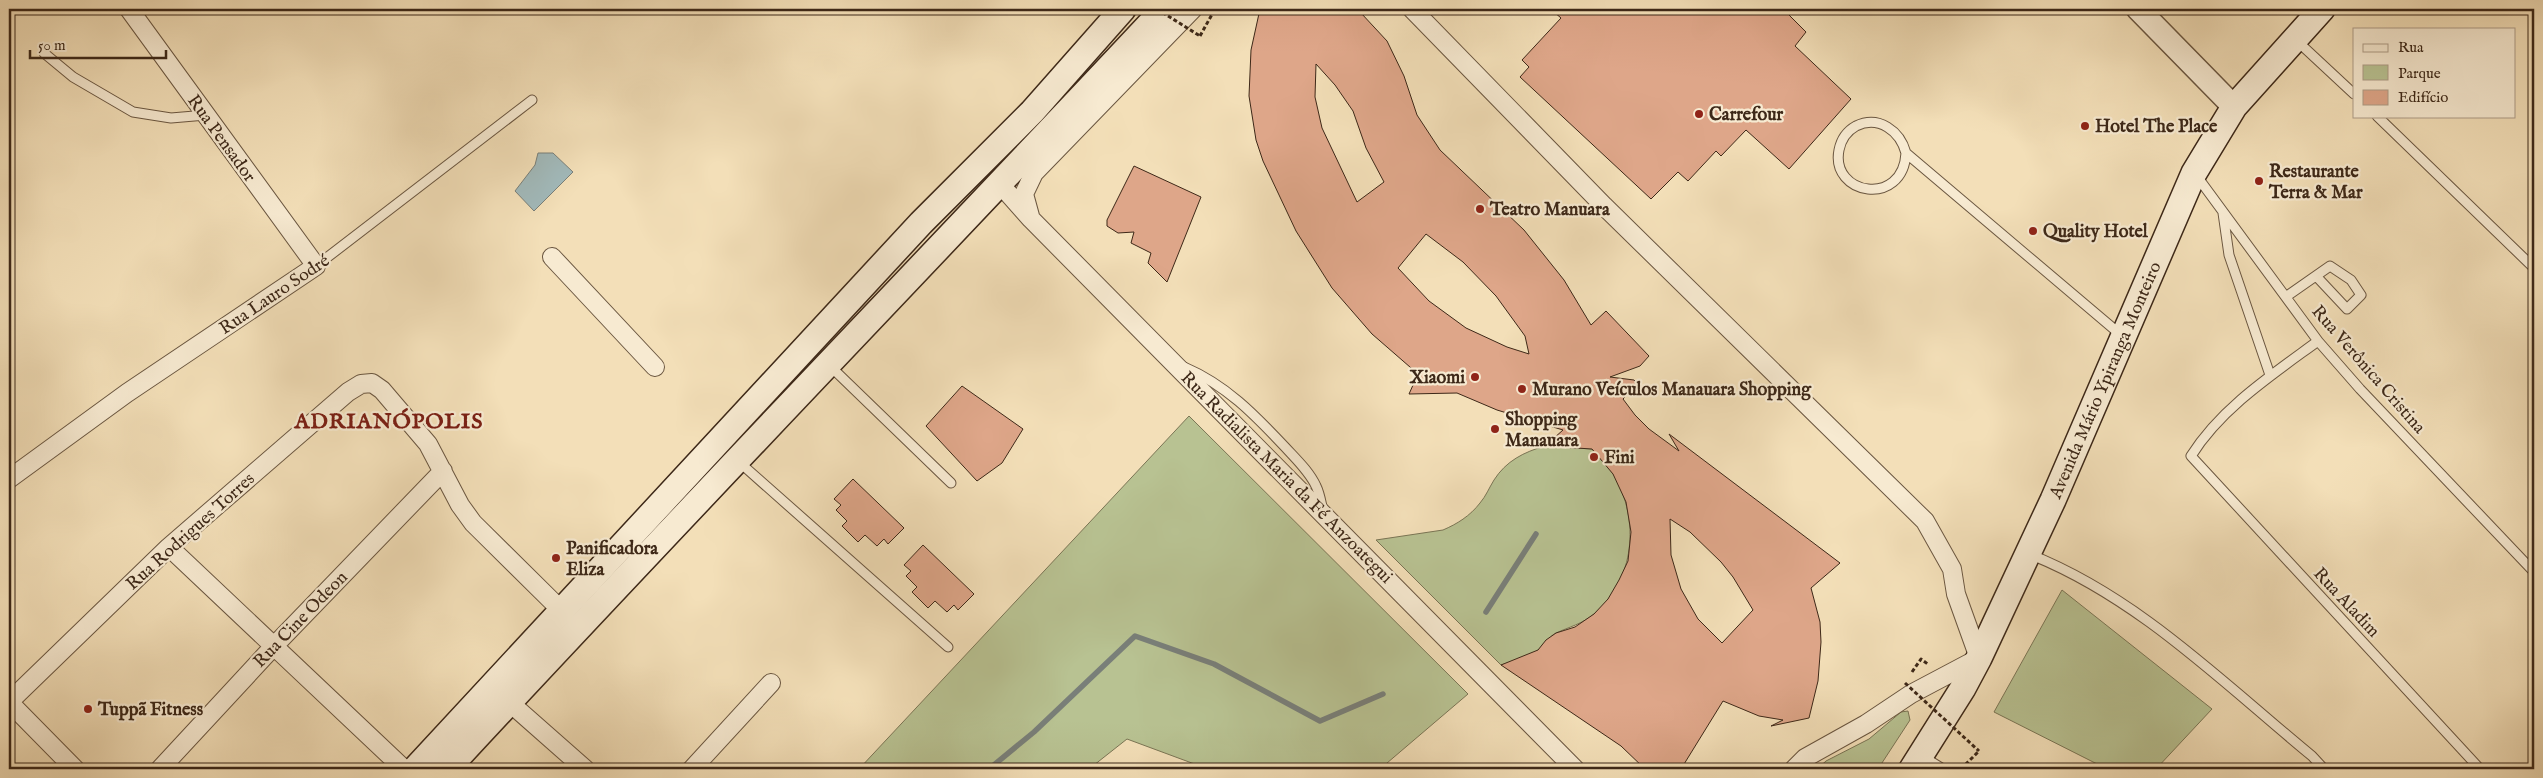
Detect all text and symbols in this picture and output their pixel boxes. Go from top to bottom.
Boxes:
scale bar [30,28,166,60]
legend [2353,28,2516,118]
text: 50 m [38,36,66,55]
text: Rua [2398,38,2424,57]
text: Parque [2398,64,2441,83]
text: Edifício [2398,88,2448,107]
street label: Rua Pensador [181,91,260,187]
place label: Carrefour [1709,104,1784,127]
marker: Carrefour [1693,108,1705,120]
place label: Hotel The Place [2095,116,2218,139]
marker: Hotel The Place [2079,120,2091,132]
place label: Restaurante Terra & Mar [2268,161,2363,205]
marker: Restaurante Terra & Mar [2253,175,2265,187]
place label: Teatro Manuara [1489,199,1611,222]
marker: Teatro Manuara [1474,203,1486,215]
place label: Quality Hotel [2043,221,2149,244]
marker: Quality Hotel [2027,225,2039,237]
street label: Rua Lauro Sodré [215,250,334,341]
street label: Avenida Mário Ypiranga Monteiro [2045,258,2168,503]
street label: Rua Verônica Cristina [2306,301,2430,439]
street label: Rua Radialista Maria da Fé Anzoategui [1175,367,1397,589]
place label: Xiaomi [1408,367,1465,390]
marker: Xiaomi [1469,371,1481,383]
place label: Murano Veículos Manauara Shopping [1532,379,1812,402]
marker: Murano Veículos Manauara Shopping [1516,383,1528,395]
district label: ADRIANÓPOLIS [293,408,484,436]
place label: Shopping Manauara [1505,409,1580,453]
marker: Shopping Manauara [1489,423,1501,435]
place label: Fini [1604,447,1635,470]
marker: Fini [1588,451,1600,463]
street label: Rua Rodrigues Torres [122,468,260,596]
place label: Panificadora Eliza [566,538,659,582]
marker: Panificadora Eliza [550,552,562,564]
street label: Rua Aladim [2308,563,2384,643]
street label: Rua Cine Odeon [249,566,353,673]
place label: Tuppã Fitness [97,699,204,722]
marker: Tuppã Fitness [82,703,94,715]

